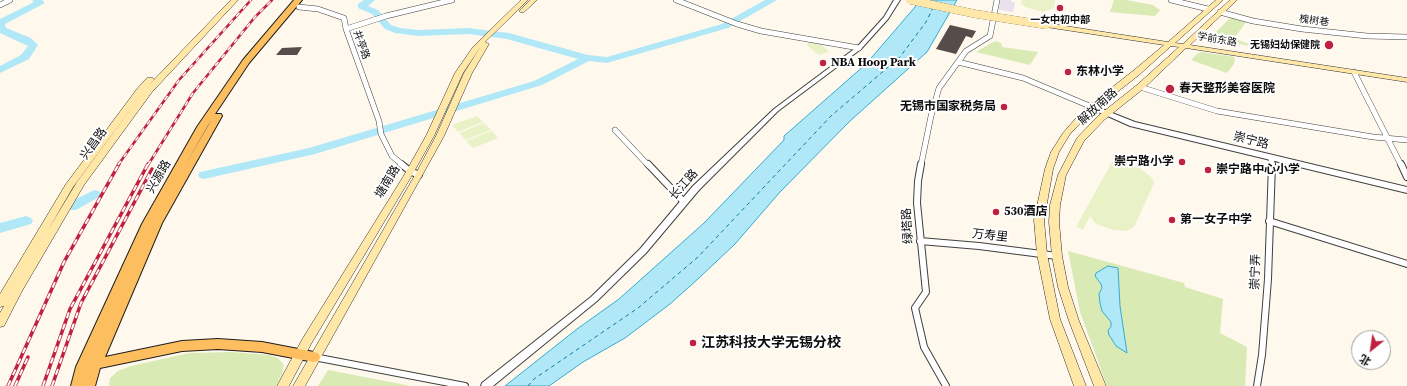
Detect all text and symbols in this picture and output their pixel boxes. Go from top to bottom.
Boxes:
marker: 一女中初中部 [1055,3,1065,13]
street label: 槐树巷 [1298,13,1330,29]
place label: 一女中初中部 [1030,14,1090,26]
street label: 井亭路 [350,29,372,61]
street label: 学前东路 [1196,31,1238,49]
place label: 无锡妇幼保健院 [1250,39,1320,51]
marker: 无锡妇幼保健院 [1323,39,1335,51]
place label: NBA Hoop Park [831,56,916,70]
marker: NBA Hoop Park [818,58,828,68]
place label: 东林小学 [1076,65,1124,79]
marker: 东林小学 [1063,67,1073,77]
place label: 春天整形美容医院 [1179,82,1275,96]
marker: 春天整形美容医院 [1164,83,1176,95]
street label: 解放南路 [1075,86,1121,128]
place label: 无锡市国家税务局 [900,100,996,114]
marker: 无锡市国家税务局 [999,102,1009,112]
street label: 兴昌路 [78,125,110,163]
street label: 崇宁路 [1232,130,1270,152]
place label: 崇宁路小学 [1114,155,1174,169]
marker: 崇宁路小学 [1177,157,1187,167]
street label: 兴源路 [144,158,174,196]
street label: 塘南路 [373,163,403,201]
place label: 崇宁路中心小学 [1216,163,1300,177]
marker: 崇宁路中心小学 [1203,165,1213,175]
street label: 长江路 [667,167,701,203]
place label: 530酒店 [1004,205,1048,219]
marker: 530酒店 [991,207,1001,217]
street label: 绿塔路 [900,208,916,244]
place label: 第一女子中学 [1180,213,1252,227]
marker: 第一女子中学 [1167,215,1177,225]
street label: 万寿里 [971,227,1009,245]
street label: 崇宁弄 [1248,254,1264,290]
north arrow [1351,330,1391,370]
place label: 江苏科技大学无锡分校 [701,335,841,351]
marker: 江苏科技大学无锡分校 [688,338,698,348]
text: 北 [1357,351,1374,369]

